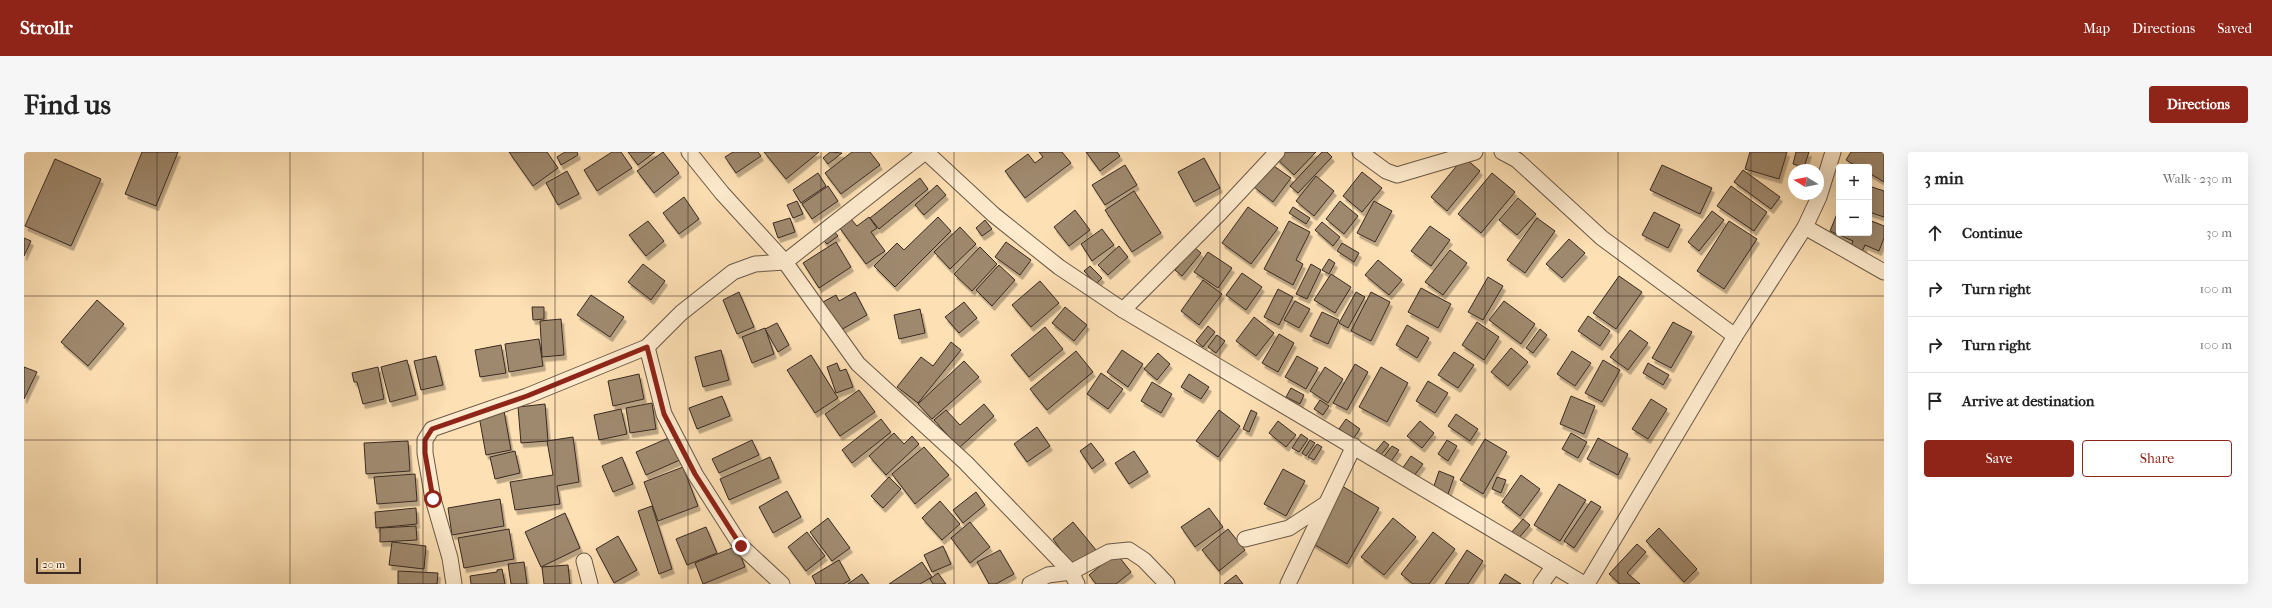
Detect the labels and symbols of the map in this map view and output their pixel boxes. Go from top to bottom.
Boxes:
north arrow [1788,164,1824,200]
route start [424,490,442,508]
route end [732,537,750,555]
scale bar [36,556,81,575]

